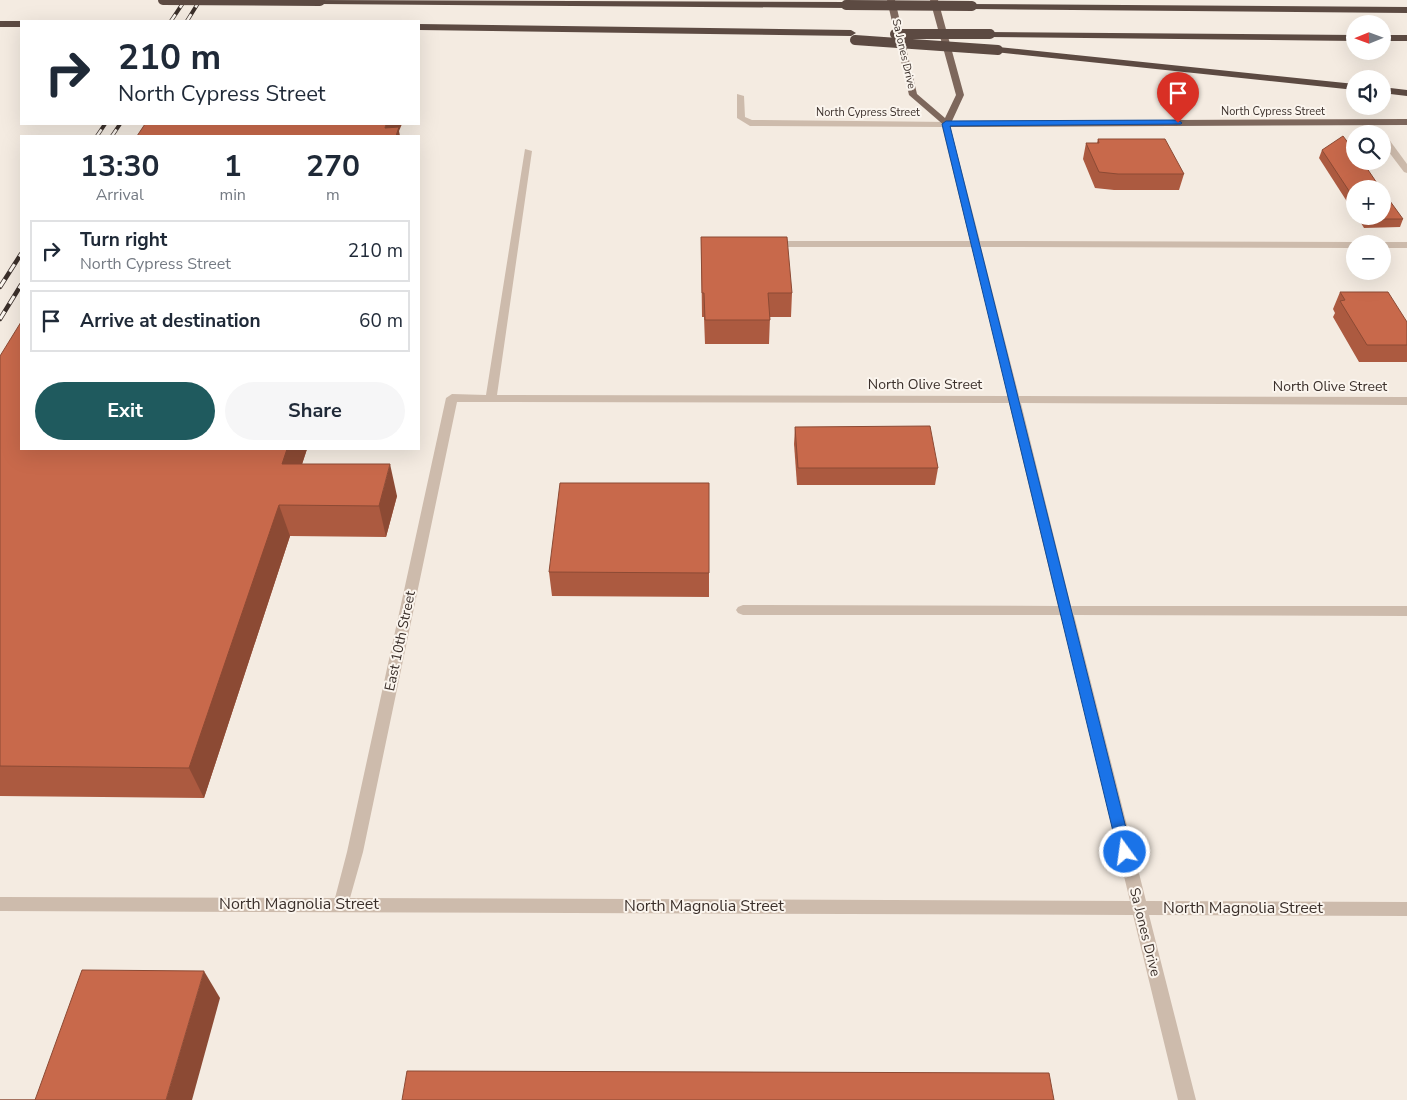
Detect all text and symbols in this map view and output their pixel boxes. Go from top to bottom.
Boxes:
north arrow [1346,15,1391,60]
map controls [1346,15,1391,280]
street label: Sa Jones Drive [889,18,919,91]
text: 210 m [118,34,221,81]
icon: right [35,40,100,105]
button: sound [1346,70,1391,115]
pin [1157,72,1199,123]
text: North Cypress Street [118,79,326,109]
icon: arrive [1164,79,1192,107]
street label: North Cypress Street [1221,104,1325,119]
street label: North Cypress Street [816,105,920,120]
button: search [1346,125,1391,170]
text: 13:30 [80,146,159,187]
text: 1 [224,146,242,187]
text: 270 [306,146,360,187]
button: + [1346,180,1391,225]
text: Arrival [96,184,144,206]
text: min [219,184,246,206]
text: m [326,184,340,206]
text: Turn right [80,227,167,253]
button: − [1346,235,1391,280]
icon: right [37,237,65,265]
text: 210 m [348,238,403,264]
text: North Cypress Street [80,253,231,275]
icon: arrive [37,307,65,335]
text: Arrive at destination [80,308,261,334]
text: 60 m [359,308,403,334]
street label: North Olive Street [868,375,982,394]
street label: North Olive Street [1273,377,1387,396]
button: Exit [35,382,215,440]
button: Share [225,382,405,440]
street label: East 10th Street [380,589,420,693]
position arrow [1098,825,1150,877]
street label: Sa Jones Drive [1125,886,1165,978]
street label: North Magnolia Street [219,893,379,915]
street label: North Magnolia Street [624,895,784,917]
street label: North Magnolia Street [1163,897,1323,919]

